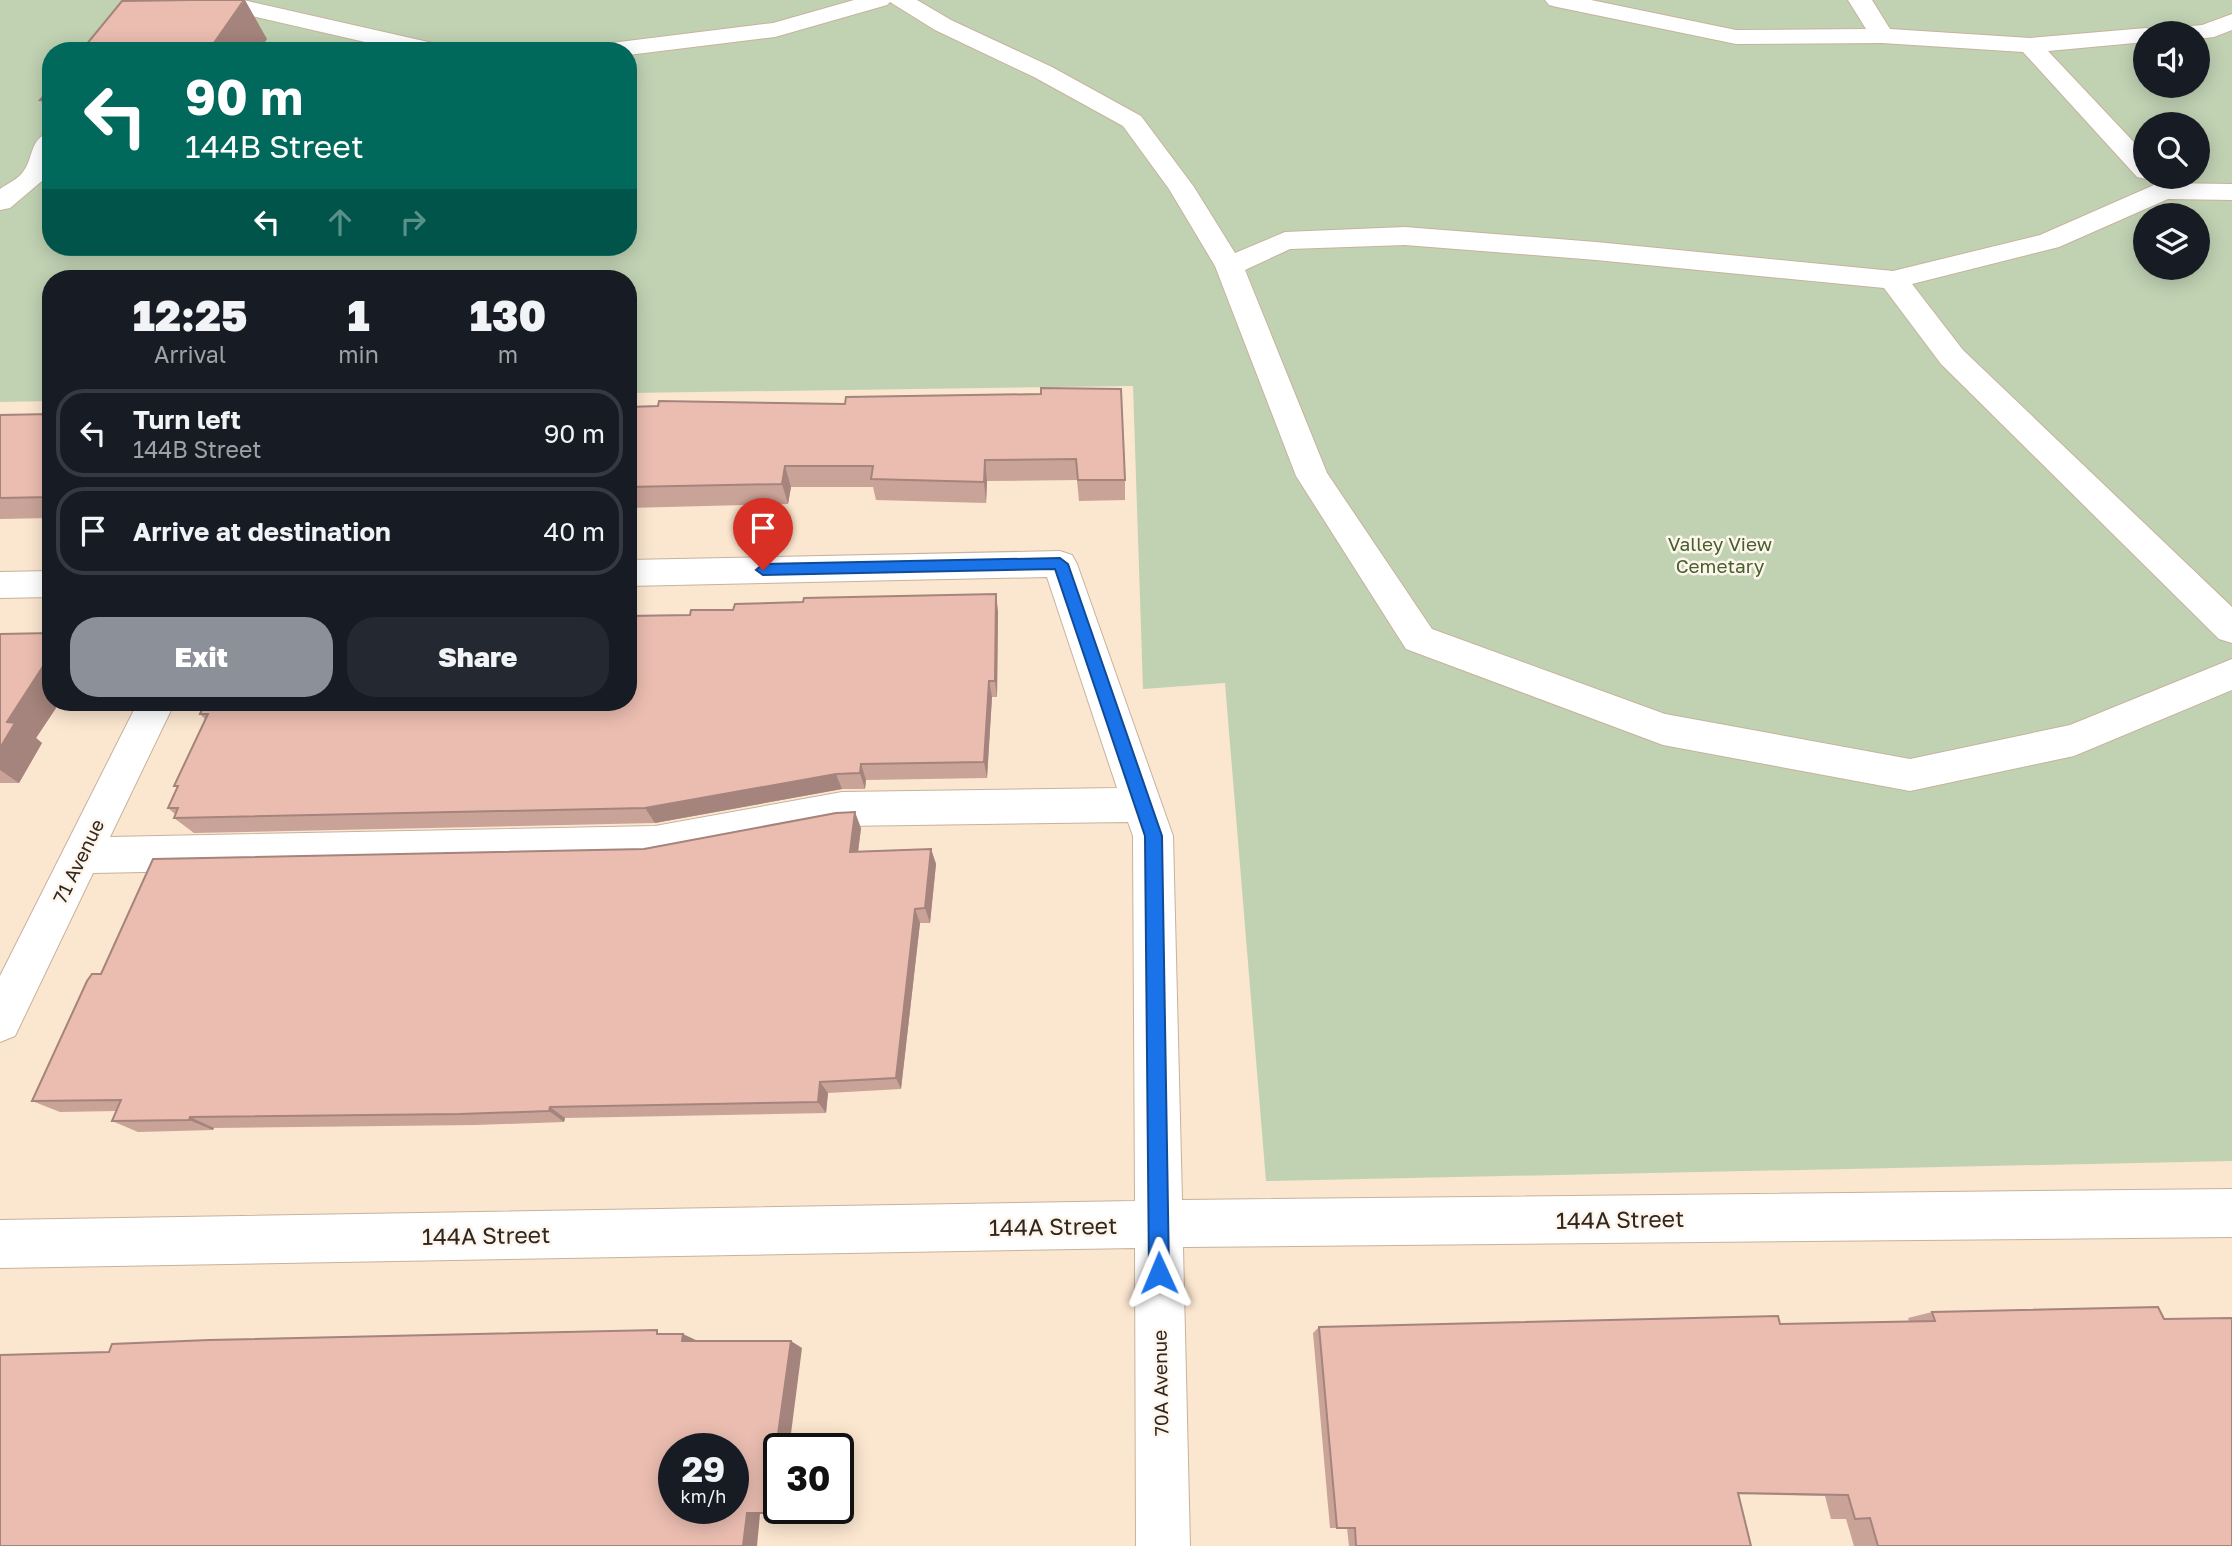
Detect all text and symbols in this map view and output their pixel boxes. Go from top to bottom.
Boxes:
map controls [2133,21,2210,280]
button: sound [2133,21,2210,98]
text: 90 m [185,67,303,126]
icon: left [70,70,161,161]
button: search [2133,112,2210,189]
text: 144B Street [185,127,364,165]
icon: left [248,203,286,241]
icon: ahead [321,203,359,241]
icon: right [394,203,432,241]
button: layers [2133,203,2210,280]
text: 12:25 [133,290,247,340]
text: 1 [348,290,370,340]
text: 130 [470,290,546,340]
text: Arrival [154,340,226,368]
text: min [338,340,379,368]
text: m [498,340,518,368]
text: Turn left [133,404,241,435]
icon: left [74,414,112,452]
text: 90 m [544,418,605,449]
text: 144B Street [133,435,261,463]
pin [733,498,793,570]
icon: arrive [744,509,782,547]
icon: arrive [74,512,112,550]
text: Arrive at destination [133,516,391,547]
text: 40 m [544,516,605,547]
park label: Valley View Cemetary [1668,532,1772,577]
button: Exit [70,617,333,697]
button: Share [347,617,609,697]
street label: 71 Avenue [48,815,108,907]
street label: 144A Street [1556,1204,1684,1234]
street label: 144A Street [989,1211,1117,1241]
street label: 144A Street [422,1220,550,1250]
position arrow [1122,1236,1196,1310]
street label: 70A Avenue [1148,1330,1172,1436]
speed limit sign: 30 [763,1433,854,1524]
text: 29 [682,1448,725,1490]
text: km/h [681,1485,726,1507]

